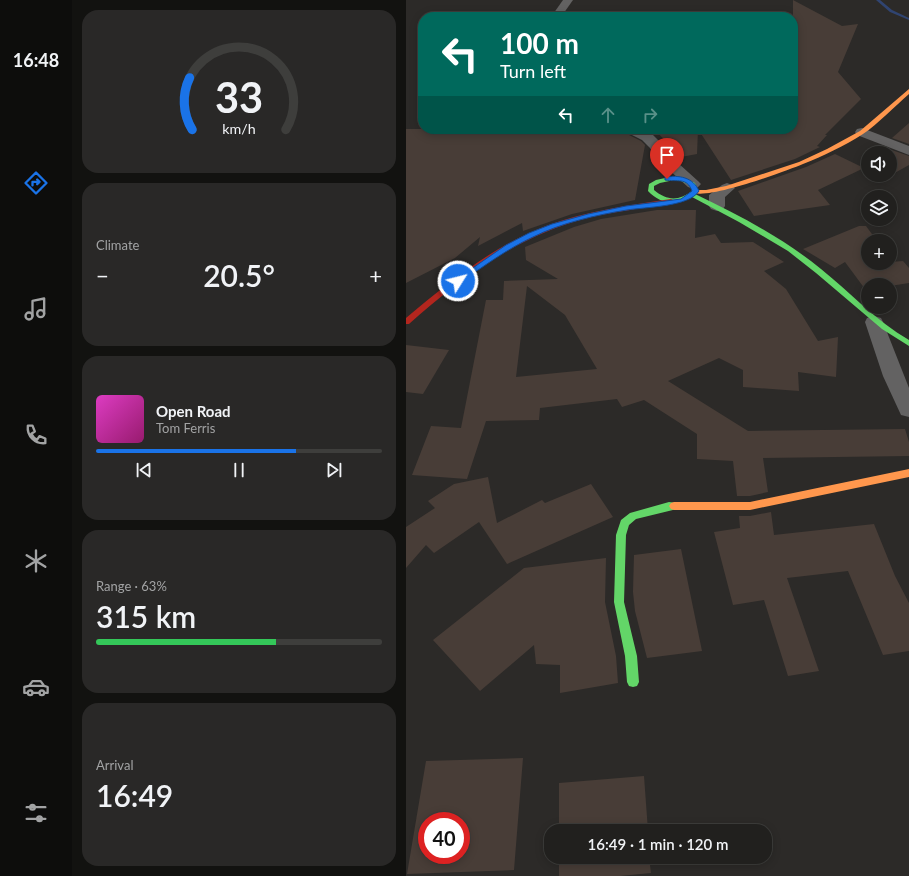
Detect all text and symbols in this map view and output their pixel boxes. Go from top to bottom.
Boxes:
text: 100 m [500,26,579,60]
icon: left [434,28,486,80]
text: 16:48 [13,49,59,71]
text: Turn left [500,60,566,82]
text: 33 [215,71,263,121]
icon: left [555,104,577,126]
icon: ahead [597,104,619,126]
icon: right [639,104,661,126]
text: km/h [222,119,256,136]
pin [650,138,684,179]
icon: arrive [656,144,678,166]
map controls [861,146,897,314]
button: sound [861,146,897,182]
icon: directions [22,169,50,197]
button: layers [861,190,897,226]
button: + [861,234,897,270]
text: Climate [96,237,139,253]
text: 20.5° [203,257,275,293]
position arrow [437,260,479,302]
text: − [96,262,109,289]
text: + [369,262,382,289]
button: − [861,278,897,314]
icon: music [22,295,50,323]
text: Open Road [156,402,231,420]
text: Tom Ferris [156,420,215,436]
icon: phone [22,421,50,449]
icon: previous [133,459,155,481]
icon: pause [228,459,250,481]
icon: next [323,459,345,481]
icon: climate [22,547,50,575]
text: Range · 63% [96,578,167,594]
text: 315 km [96,598,196,634]
icon: car [22,673,50,701]
text: Arrival [96,757,133,773]
text: 16:49 [96,777,173,813]
icon: filters [22,799,50,827]
speed limit sign: 40 [418,812,470,864]
text: 16:49 · 1 min · 120 m [588,835,728,853]

